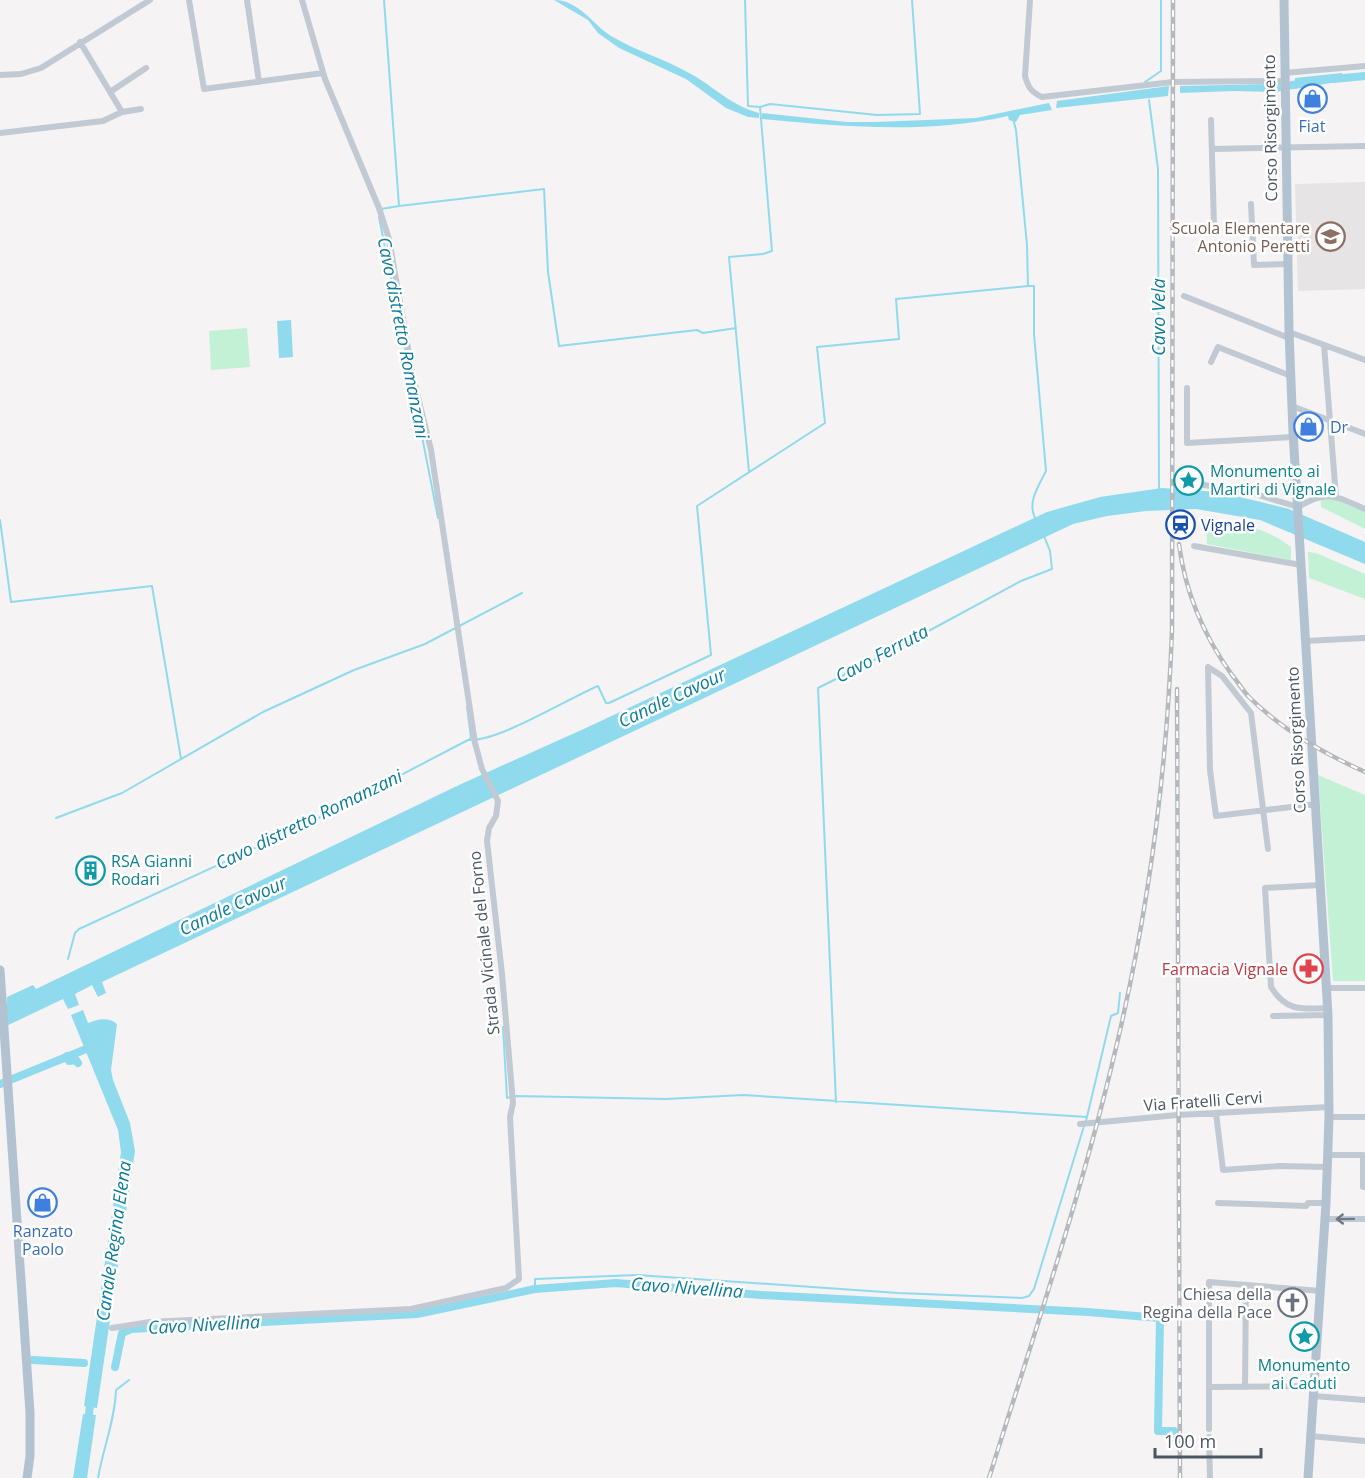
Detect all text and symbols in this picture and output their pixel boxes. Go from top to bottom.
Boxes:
street label: Corso Risorgimento [1258,54,1282,202]
shop icon: Fiat [1296,82,1328,114]
place label: Fiat [1299,115,1326,137]
place label: Scuola Elementare Antonio Peretti [1171,217,1310,257]
school or university icon: Scuola Elementare Antonio Peretti [1315,221,1347,253]
water label: Cavo distretto Romanzani [373,235,435,441]
water label: Cavo Vela [1146,278,1170,356]
shop icon: Dr [1293,411,1325,443]
place label: Dr [1330,416,1349,438]
place label: Monumento ai Martiri di Vignale [1210,460,1336,500]
place icon: Monumento ai Martiri di Vignale [1173,464,1205,496]
station icon: Vignale [1164,509,1196,541]
place label: Vignale [1201,514,1255,536]
water label: Cavo Ferruta [831,619,932,688]
water label: Canale Cavour [614,661,730,733]
street label: Corso Risorgimento [1281,666,1311,814]
water label: Cavo distretto Romanzani [211,763,406,875]
place label: RSA Gianni Rodari [111,850,192,890]
street label: Strada Vicinale del Forno [463,850,505,1036]
building icon: RSA Gianni Rodari [74,854,106,886]
water label: Canale Cavour [175,869,291,941]
pharmacy icon: Farmacia Vignale [1293,953,1325,985]
place label: Farmacia Vignale [1162,958,1288,980]
street label: Via Fratelli Cervi [1143,1086,1263,1116]
water label: Canale Regina Elena [90,1159,136,1322]
shop icon: Ranzato Paolo [27,1187,59,1219]
one-way arrow [1336,1213,1356,1225]
place label: Ranzato Paolo [13,1220,73,1260]
water label: Cavo Nivellina [630,1271,744,1303]
place label: Chiesa della Regina della Pace [1142,1283,1272,1323]
church icon: Chiesa della Regina della Pace [1277,1287,1309,1319]
water label: Cavo Nivellina [147,1309,261,1339]
place icon: Monumento ai Caduti [1288,1321,1320,1353]
place label: Monumento ai Caduti [1258,1354,1350,1394]
scale bar [1155,1421,1262,1459]
text: 100 m [1164,1429,1216,1453]

